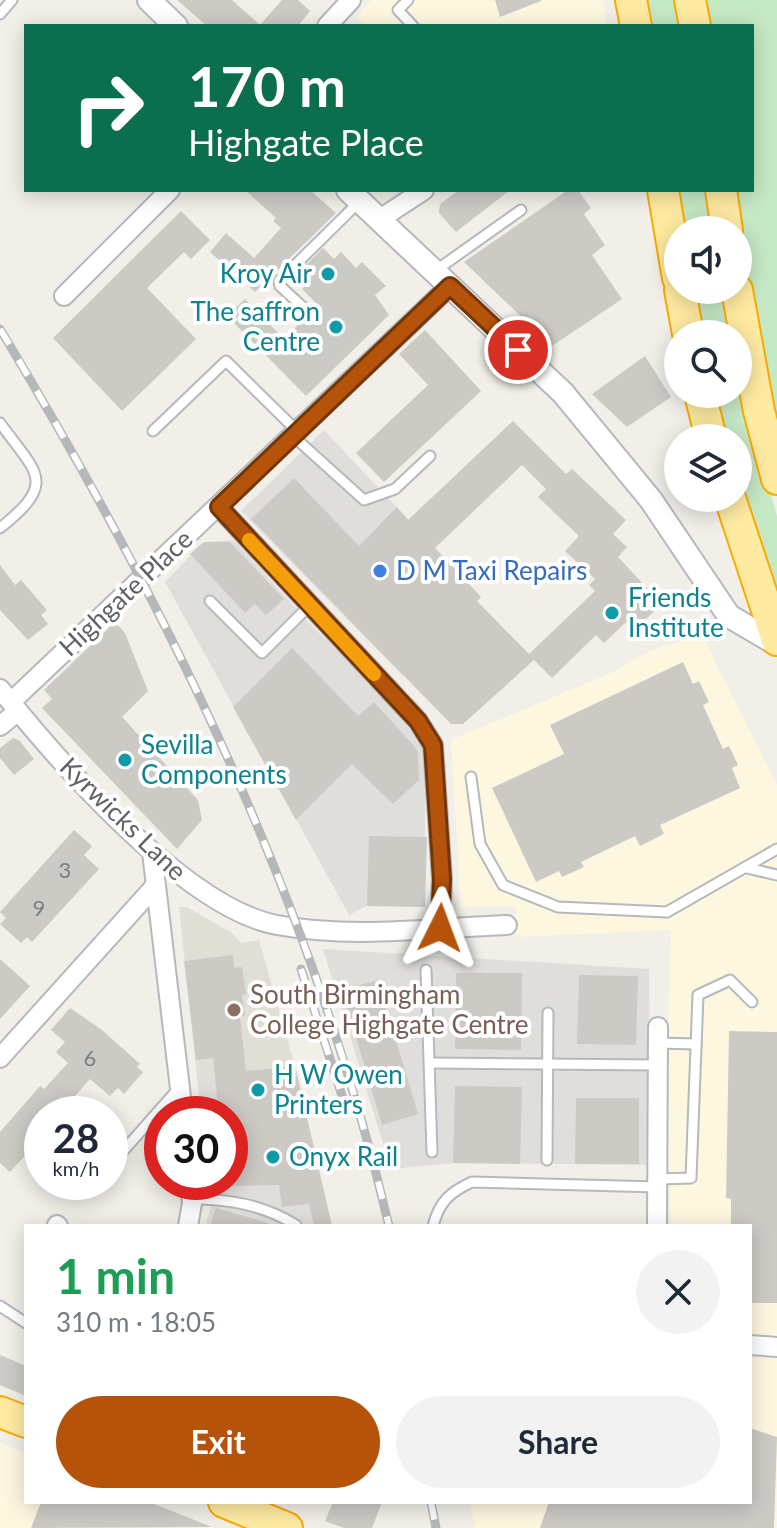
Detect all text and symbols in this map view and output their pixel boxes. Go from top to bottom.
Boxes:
text: 170 m [188,52,346,119]
icon: right [56,56,160,160]
text: Highgate Place [188,120,424,164]
map controls [664,216,752,512]
button: sound [664,216,752,304]
place label: Kroy Air [220,257,313,289]
marker: Kroy Air [319,265,337,283]
place label: The saffron Centre [191,295,320,357]
pin [484,316,552,384]
marker: The saffron Centre [327,318,345,336]
button: search [664,320,752,408]
icon: arrive [496,328,540,372]
button: layers [664,424,752,512]
street label: Highgate Place [52,522,199,662]
place label: D M Taxi Repairs [396,554,587,586]
marker: D M Taxi Repairs [371,562,389,580]
place label: Friends Institute [628,581,724,643]
marker: Friends Institute [603,604,621,622]
place label: Sevilla Components [141,728,287,790]
street label: Kyrwicks Lane [54,750,194,887]
marker: Sevilla Components [116,751,134,769]
house number: 3 [59,856,71,883]
position arrow [398,886,482,970]
house number: 9 [33,894,45,921]
place label: South Birmingham College Highgate Centre [250,978,529,1040]
marker: South Birmingham College Highgate Centre [225,1001,243,1019]
house number: 6 [84,1044,96,1071]
place label: H W Owen Printers [274,1058,403,1120]
marker: H W Owen Printers [249,1081,267,1099]
speed limit sign: 30 [144,1096,248,1200]
text: 28 [53,1114,99,1162]
place label: Onyx Rail [289,1140,398,1172]
marker: Onyx Rail [264,1148,282,1166]
text: km/h [53,1156,99,1180]
text: 1 min [56,1247,175,1304]
button: close [636,1250,720,1334]
text: 310 m · 18:05 [56,1306,216,1338]
button: Exit [56,1396,380,1488]
button: Share [396,1396,720,1488]

